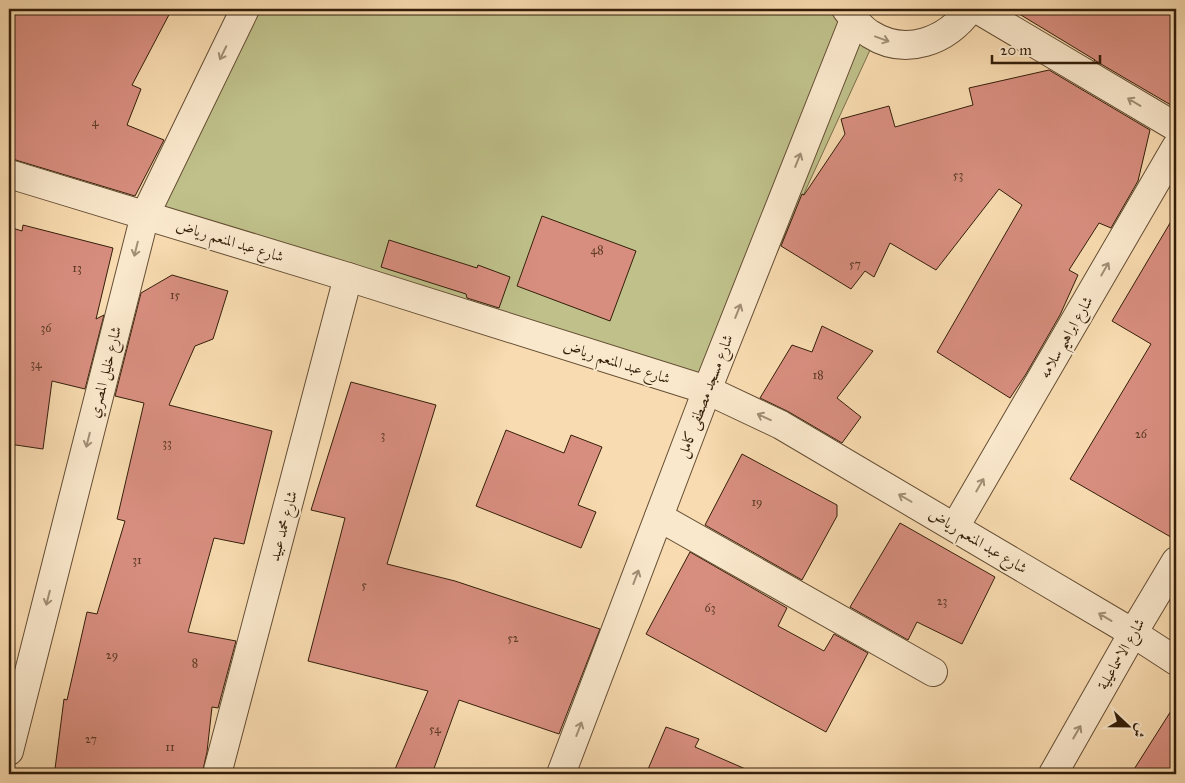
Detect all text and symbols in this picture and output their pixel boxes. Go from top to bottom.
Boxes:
scale bar [992,32,1100,64]
one-way arrow [874,35,890,44]
text: 20 m [1000,41,1032,59]
one-way arrow [218,45,228,60]
one-way arrow [1128,97,1142,107]
house number: 4 [92,115,99,129]
one-way arrow [794,153,804,168]
house number: 53 [953,168,963,182]
street label: شارع عبد المنعم رياض [173,216,286,271]
one-way arrow [131,240,141,256]
house number: 48 [590,243,604,257]
house number: 57 [849,257,861,271]
house number: 13 [72,261,82,275]
one-way arrow [1101,262,1111,276]
house number: 15 [170,288,181,302]
street label: شارع ابراهيم سلامه [1035,293,1102,384]
one-way arrow [735,303,744,318]
house number: 36 [41,321,52,335]
street label: شارع خليل المصري [85,324,129,421]
street label: شارع مسجد مصطفى كامل [673,332,741,462]
street label: شارع عبد المنعم رياض [560,336,673,393]
house number: 34 [30,357,42,371]
house number: 18 [812,368,824,382]
one-way arrow [757,412,772,421]
house number: 26 [1135,427,1148,441]
house number: 3 [381,428,386,442]
one-way arrow [83,432,92,448]
house number: 33 [162,436,172,450]
one-way arrow [975,478,985,492]
street label: شارع محمد عبيد [265,489,305,564]
one-way arrow [899,492,913,502]
house number: 19 [751,495,763,509]
street label: شارع عبد المنعم رياض [923,505,1030,582]
house number: 31 [132,553,142,567]
one-way arrow [632,569,641,585]
house number: 5 [361,578,367,592]
one-way arrow [43,589,52,605]
house number: 23 [937,594,948,608]
house number: 63 [705,601,716,615]
one-way arrow [1099,611,1113,621]
street label: شارع الاسماعيلية [1093,615,1152,695]
house number: 52 [507,631,519,645]
house number: 29 [106,648,118,662]
house number: 8 [192,656,198,670]
north arrow [1102,700,1152,750]
one-way arrow [575,721,584,736]
text: ش [1129,721,1150,740]
house number: 54 [429,722,441,736]
one-way arrow [1072,725,1082,739]
house number: 27 [85,732,97,746]
house number: 11 [165,740,175,754]

